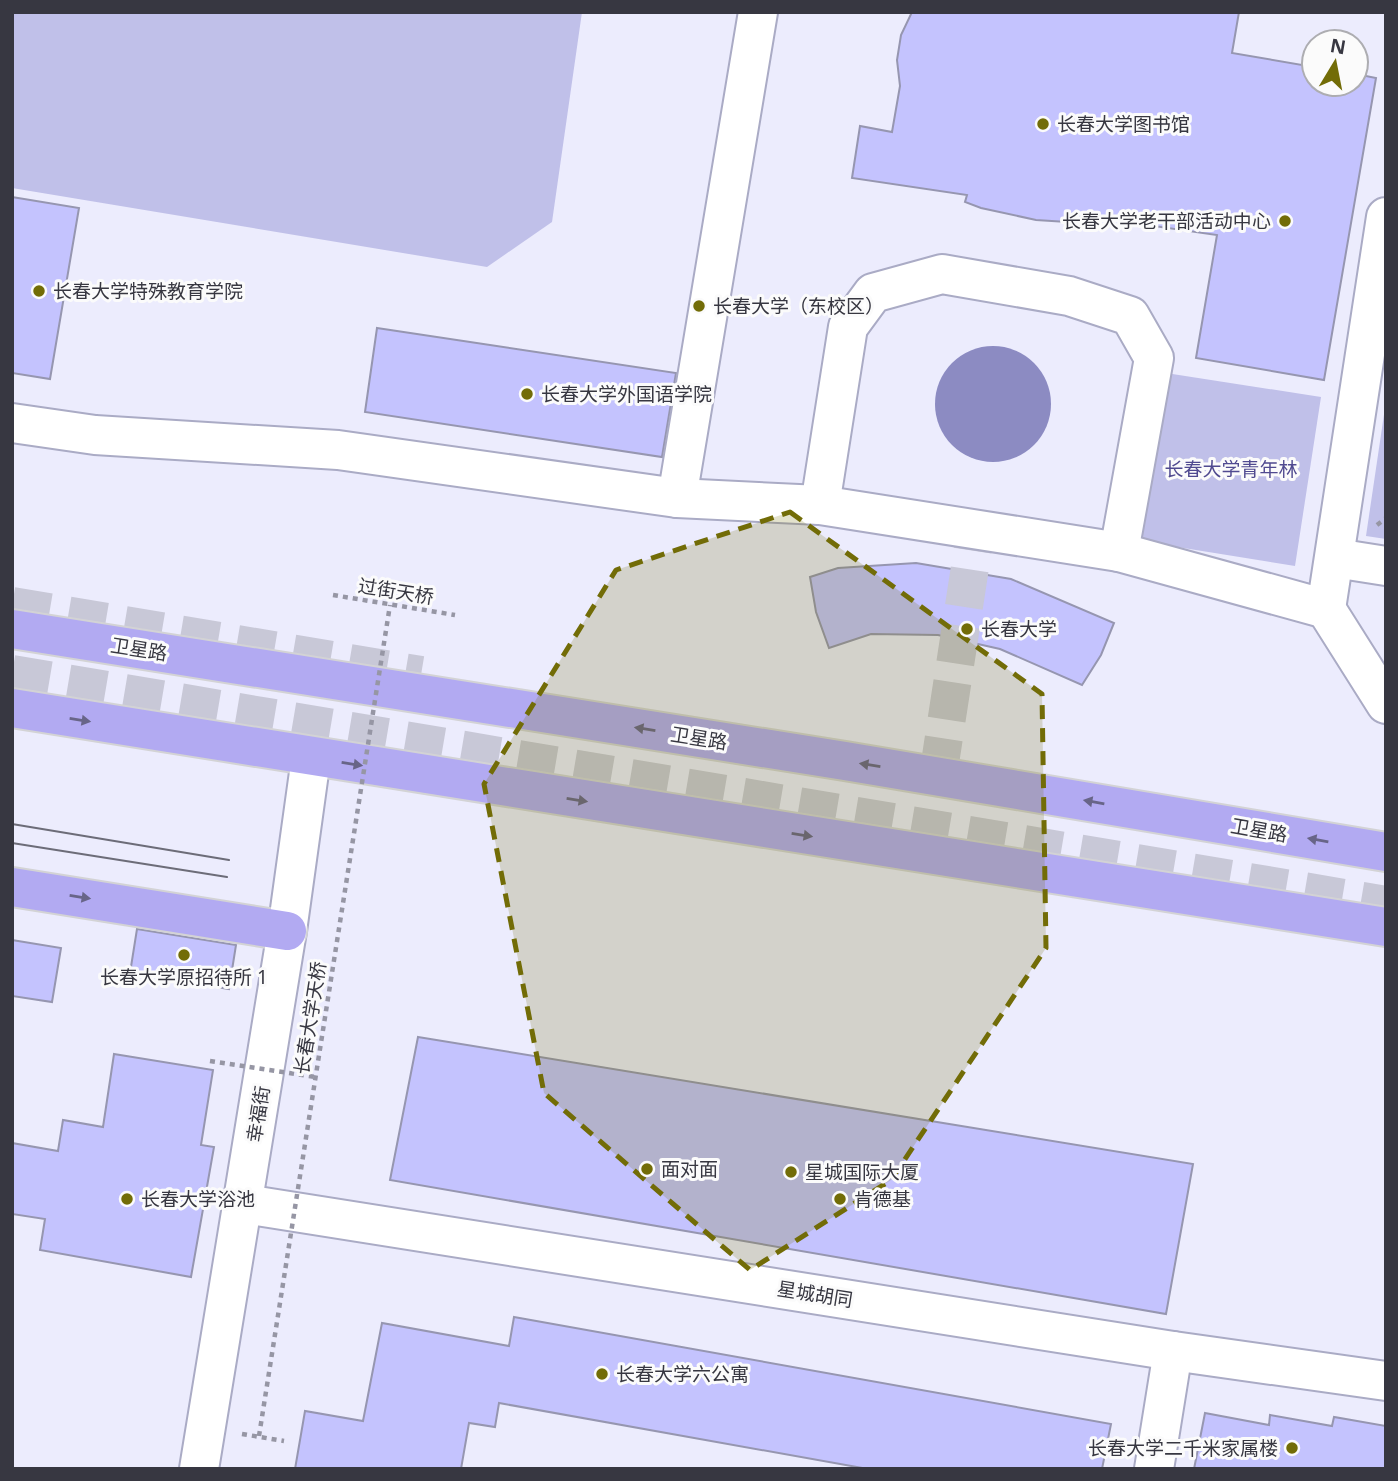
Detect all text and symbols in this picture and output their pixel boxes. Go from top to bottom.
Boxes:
north arrow [1300,28,1370,98]
text: N [1328,32,1348,60]
place label: 长春大学图书馆 [1057,111,1190,137]
marker: 长春大学图书馆 [1035,116,1051,132]
place label: 长春大学老干部活动中心 [1062,208,1271,234]
marker: 长春大学老干部活动中心 [1277,213,1293,229]
place label: 长春大学特殊教育学院 [53,278,243,304]
marker: 长春大学特殊教育学院 [31,283,47,299]
place label: 长春大学（东校区） [713,293,884,319]
marker: 长春大学（东校区） [691,298,707,314]
place label: 长春大学外国语学院 [541,381,712,407]
marker: 长春大学外国语学院 [519,386,535,402]
park label: 长春大学青年林 [1164,456,1298,482]
street label: 过街天桥 [356,572,436,610]
place label: 长春大学 [981,616,1057,642]
marker: 长春大学 [959,621,975,637]
street label: 卫星路 [109,632,169,666]
one-way arrow [69,715,91,726]
street label: 卫星路 [669,721,729,755]
one-way arrow [634,723,656,734]
one-way arrow [342,759,364,770]
one-way arrow [859,759,881,770]
one-way arrow [566,795,588,806]
one-way arrow [1083,796,1105,807]
street label: 卫星路 [1229,812,1289,848]
one-way arrow [791,830,813,841]
one-way arrow [1307,834,1329,845]
one-way arrow [69,892,91,903]
marker: 长春大学原招待所 1 [176,947,192,963]
street label: 长春大学天桥 [288,960,332,1076]
place label: 长春大学原招待所 1 [100,964,268,990]
street label: 幸福街 [241,1084,275,1144]
place label: 面对面 [661,1156,718,1182]
place label: 星城国际大厦 [805,1159,919,1185]
marker: 面对面 [639,1161,655,1177]
marker: 星城国际大厦 [783,1164,799,1180]
place label: 长春大学浴池 [141,1186,255,1212]
place label: 肯德基 [854,1186,911,1212]
marker: 长春大学浴池 [119,1191,135,1207]
marker: 肯德基 [832,1191,848,1207]
street label: 星城胡同 [775,1275,855,1313]
place label: 长春大学六公寓 [616,1361,749,1387]
marker: 长春大学六公寓 [594,1366,610,1382]
place label: 长春大学二千米家属楼 [1088,1435,1278,1461]
marker: 长春大学二千米家属楼 [1284,1440,1300,1456]

